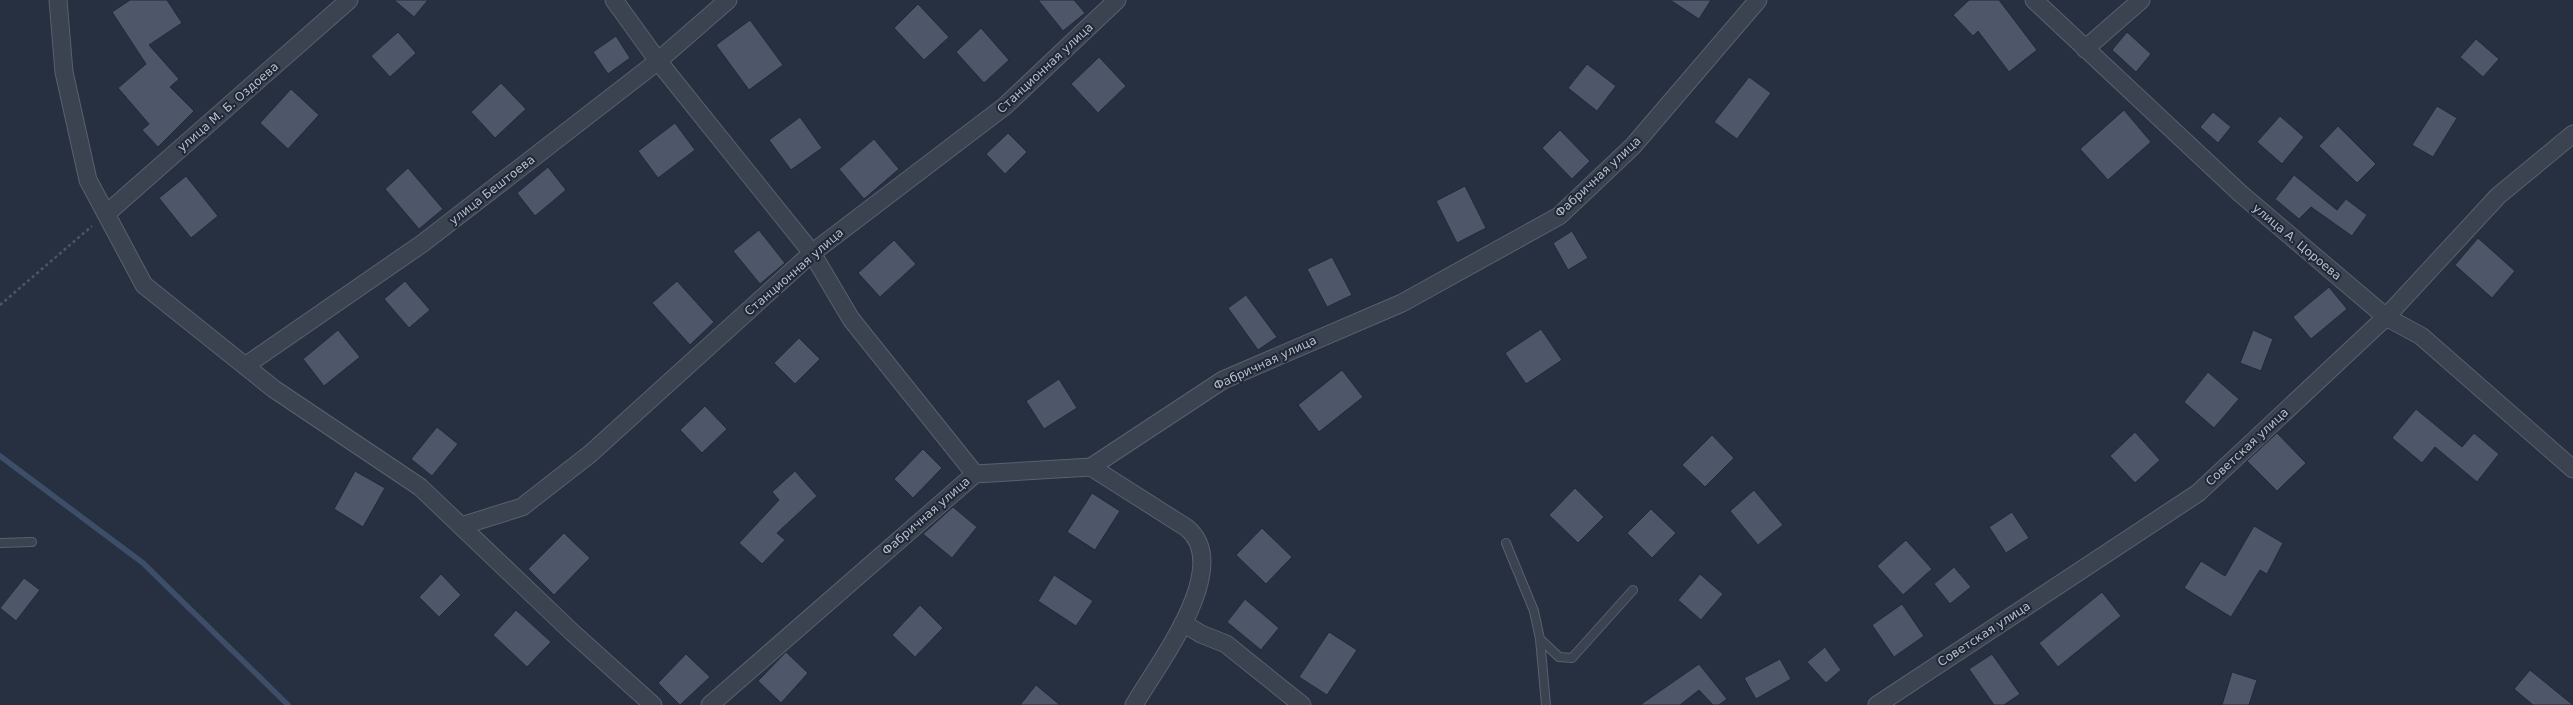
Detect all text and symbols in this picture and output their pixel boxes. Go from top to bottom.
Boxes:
street label: Станционная улица [994,20,1096,116]
street label: улица М. Б. Оздоева [175,59,281,155]
street label: Фабричная улица [1552,134,1644,220]
street label: улица Бештоева [446,152,538,228]
street label: улица А. Цороева [2250,201,2344,283]
street label: Станционная улица [742,225,846,319]
street label: Фабричная улица [1211,333,1319,393]
street label: Советская улица [2203,405,2291,489]
street label: Фабричная улица [879,474,973,558]
street label: Советская улица [1935,599,2033,669]

